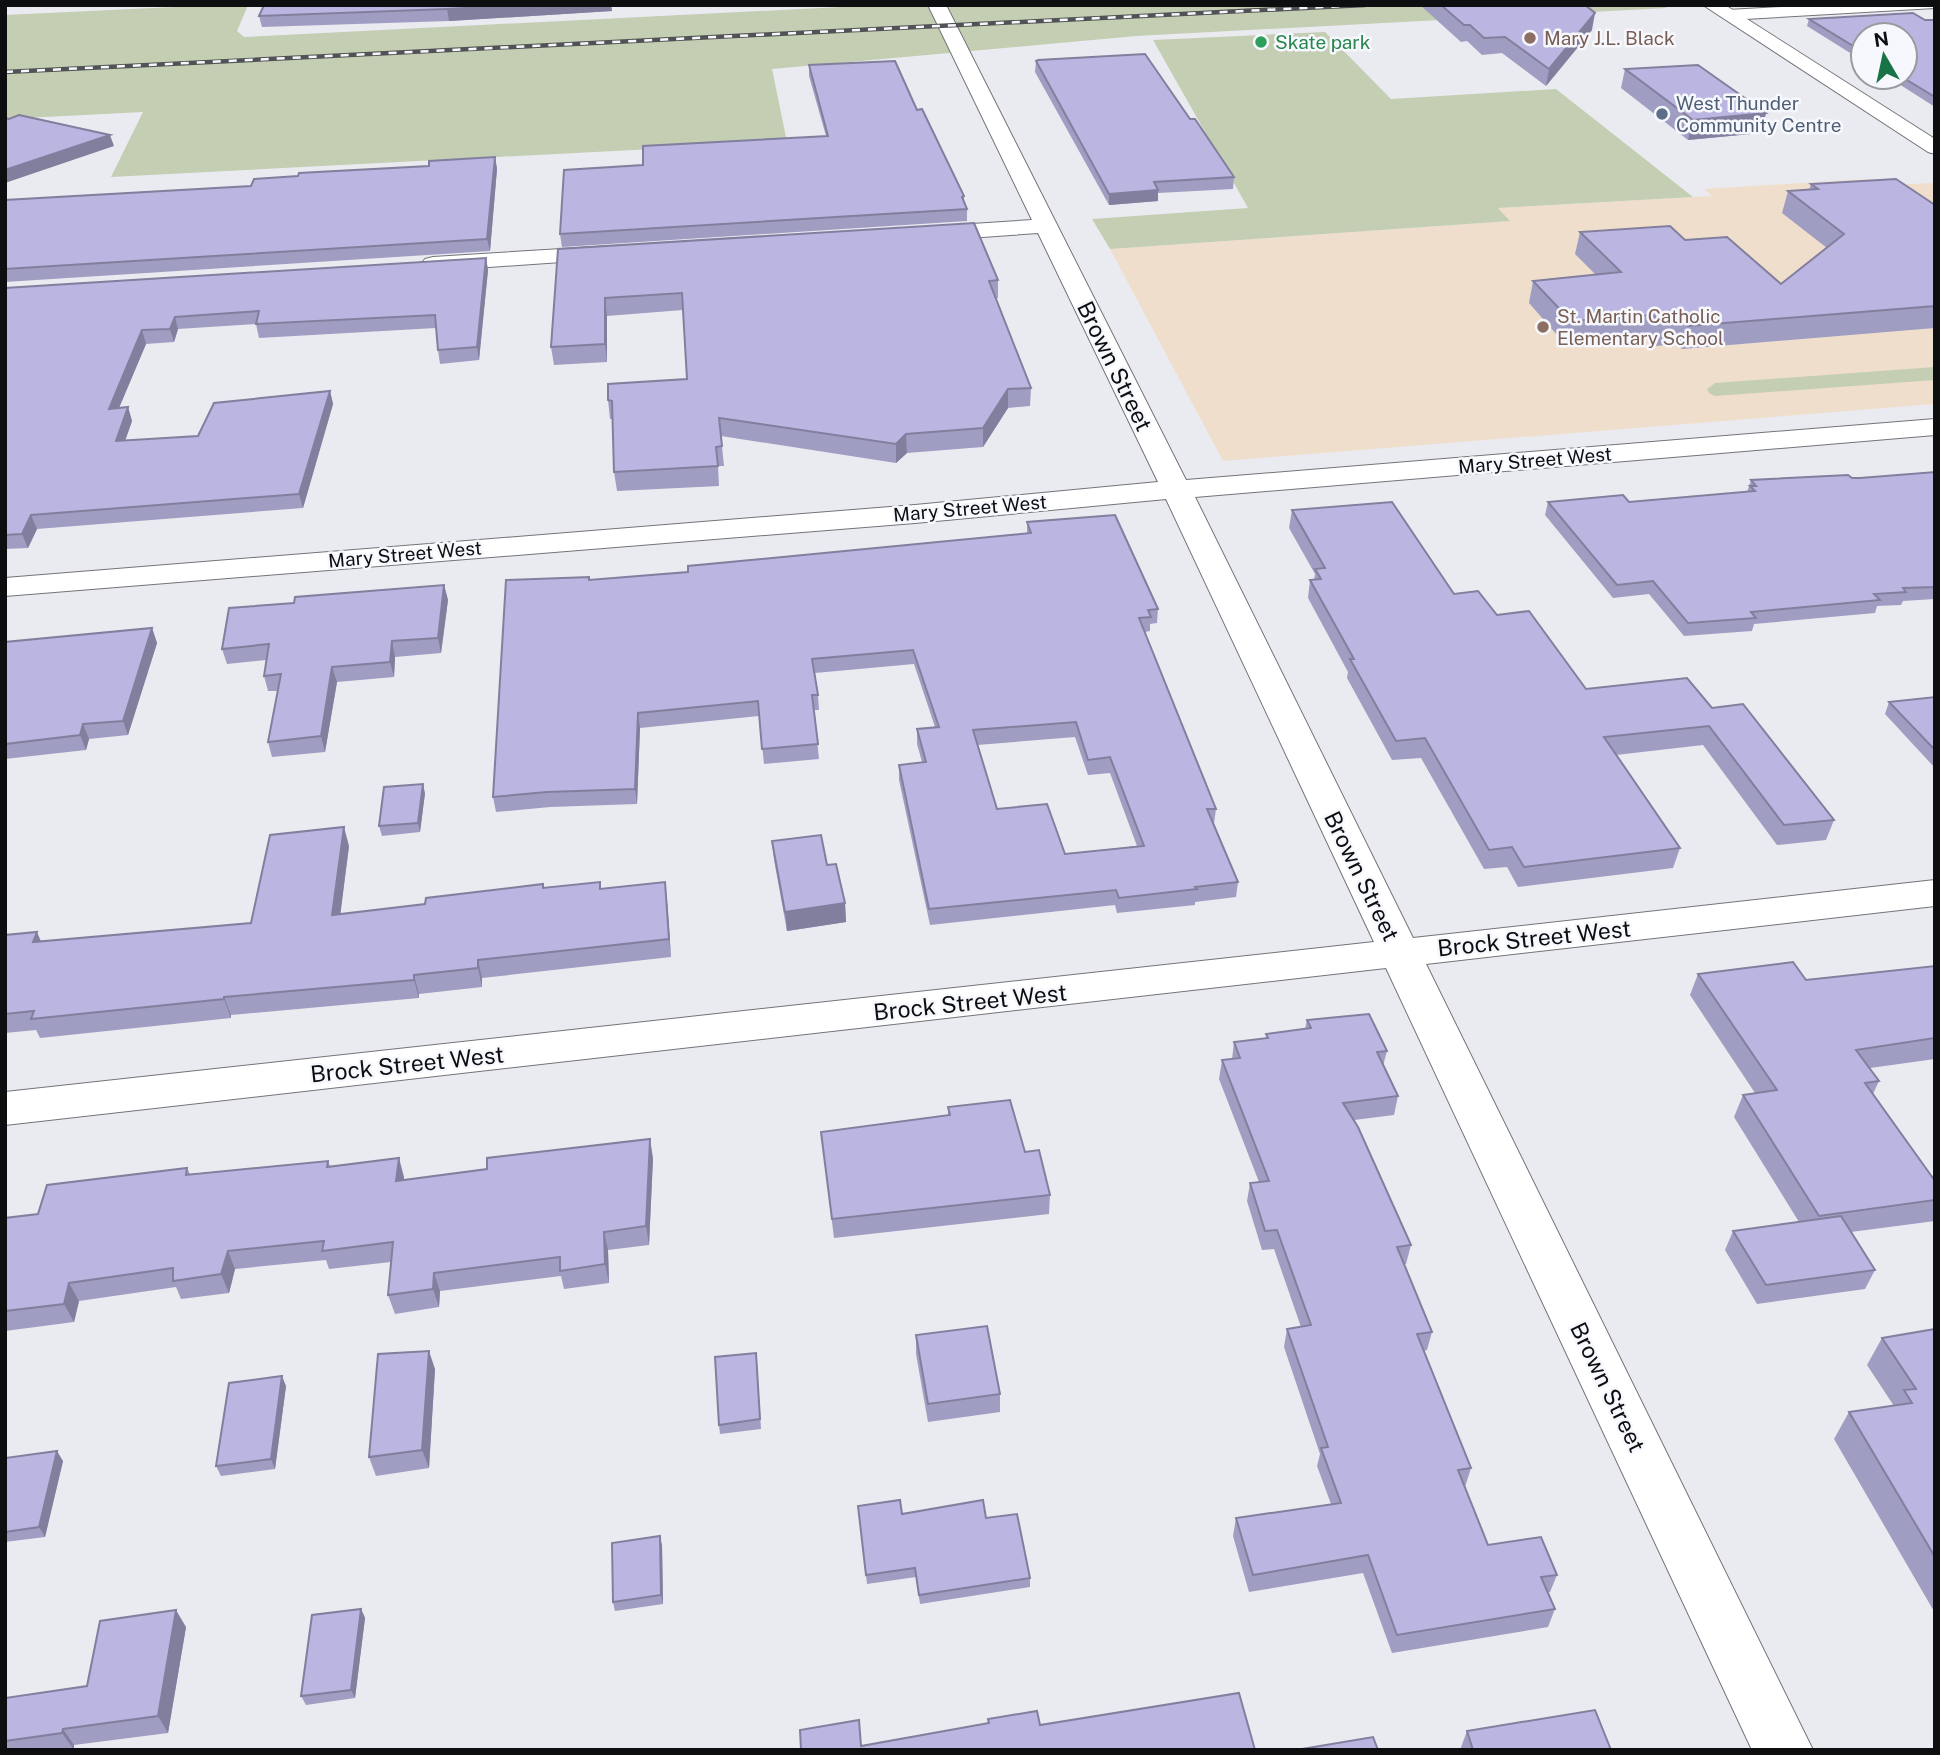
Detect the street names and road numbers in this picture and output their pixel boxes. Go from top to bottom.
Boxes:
street label: Brown Street [1072,297,1158,435]
street label: Mary Street West [1457,442,1613,478]
street label: Mary Street West [892,490,1048,526]
street label: Mary Street West [327,536,483,572]
street label: Brown Street [1319,807,1405,945]
street label: Brock Street West [1436,914,1632,962]
street label: Brock Street West [872,978,1068,1026]
street label: Brock Street West [309,1040,505,1088]
street label: Brown Street [1565,1318,1651,1456]

